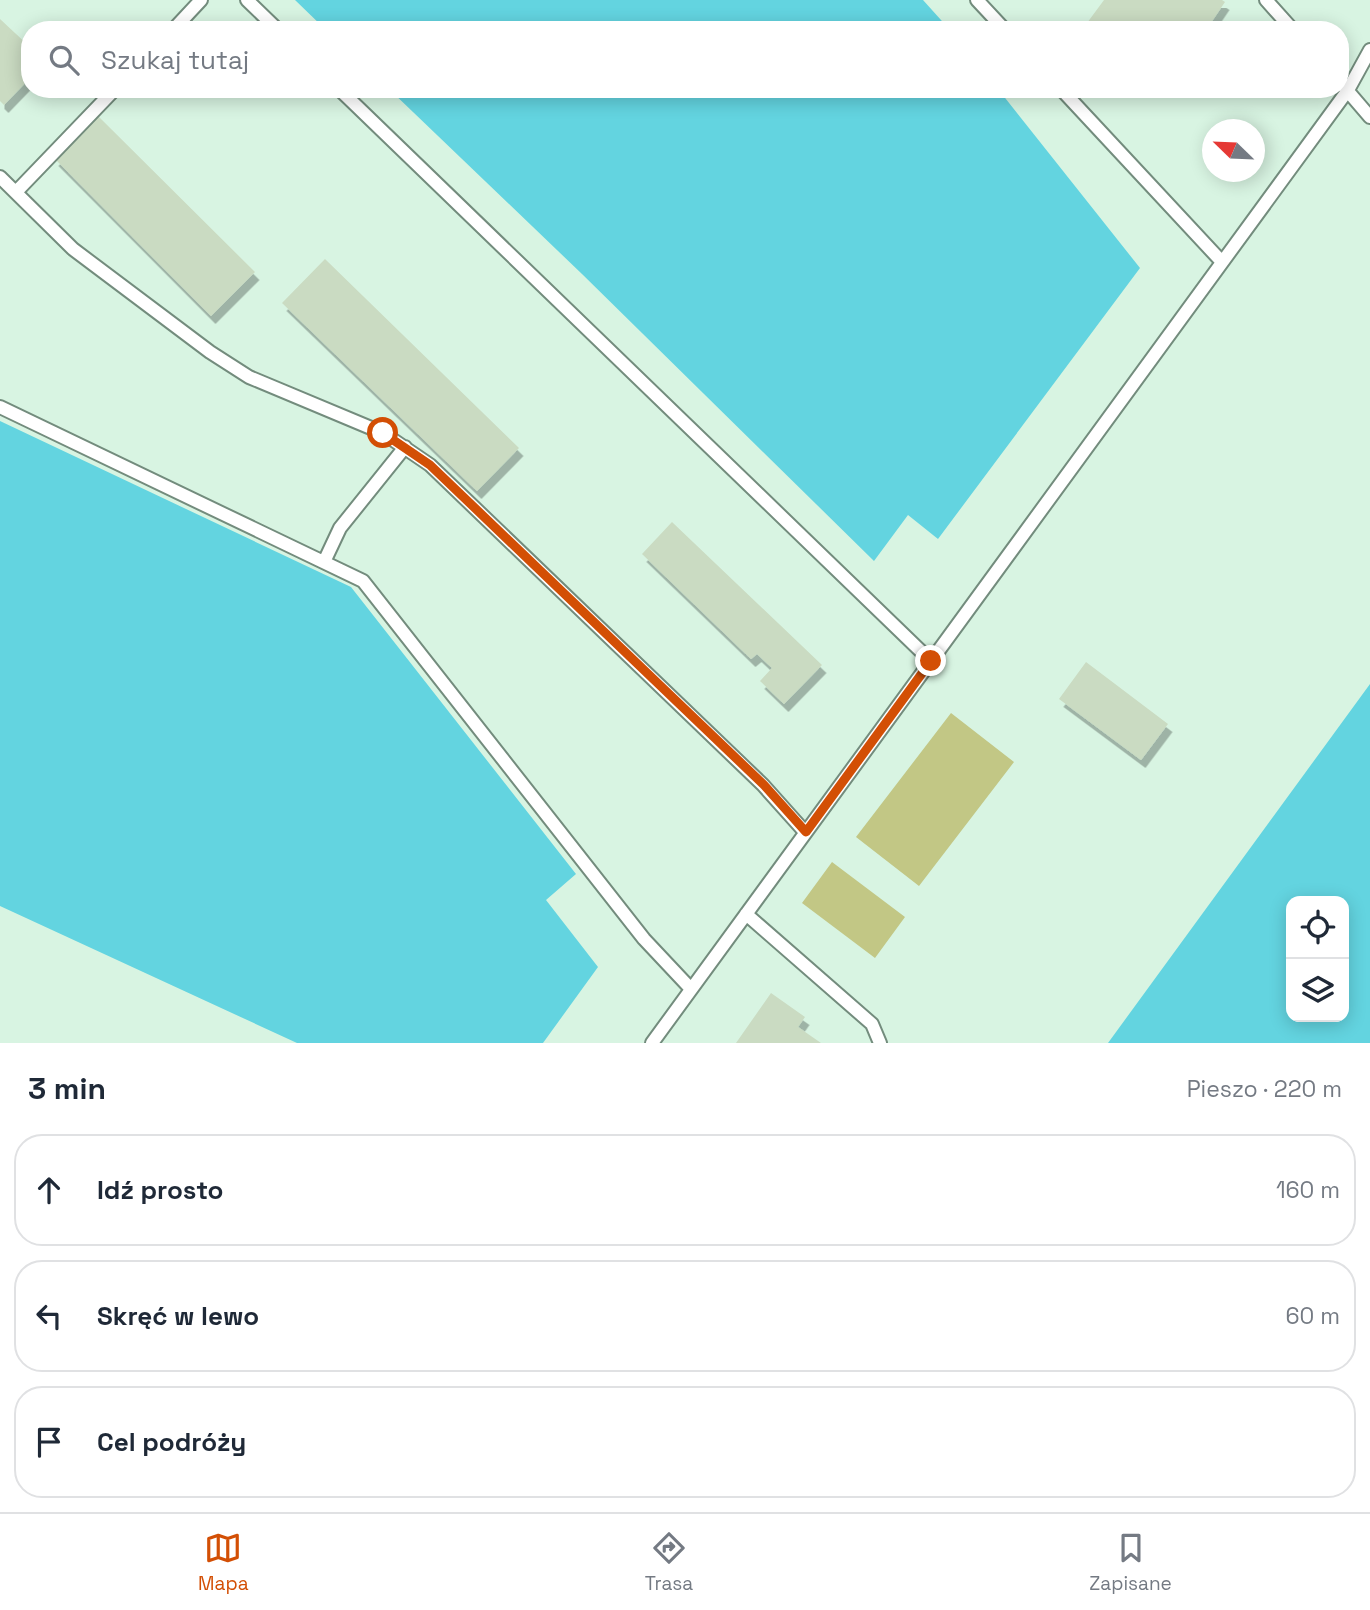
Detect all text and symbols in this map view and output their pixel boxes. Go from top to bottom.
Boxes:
search box [21,21,1349,98]
icon: search [45,41,83,79]
text: Szukaj tutaj [101,43,249,77]
north arrow [1202,119,1265,182]
route start [367,417,398,448]
route end [915,645,946,676]
map controls [1286,896,1349,1022]
button: locate [1286,896,1349,959]
button: layers [1286,959,1349,1022]
text: 3 min [28,1069,106,1108]
text: Pieszo · 220 m [1187,1074,1342,1104]
icon: ahead [30,1171,68,1209]
text: Idź prosto [97,1173,224,1207]
text: 160 m [1276,1175,1340,1205]
icon: left [30,1297,68,1335]
text: Skręć w lewo [97,1299,259,1333]
text: 60 m [1285,1301,1340,1331]
icon: arrive [30,1423,68,1461]
text: Cel podróży [97,1425,246,1459]
tab: Mapa [198,1529,249,1596]
tab: Trasa [645,1529,693,1596]
tab: Zapisane [1089,1529,1172,1596]

